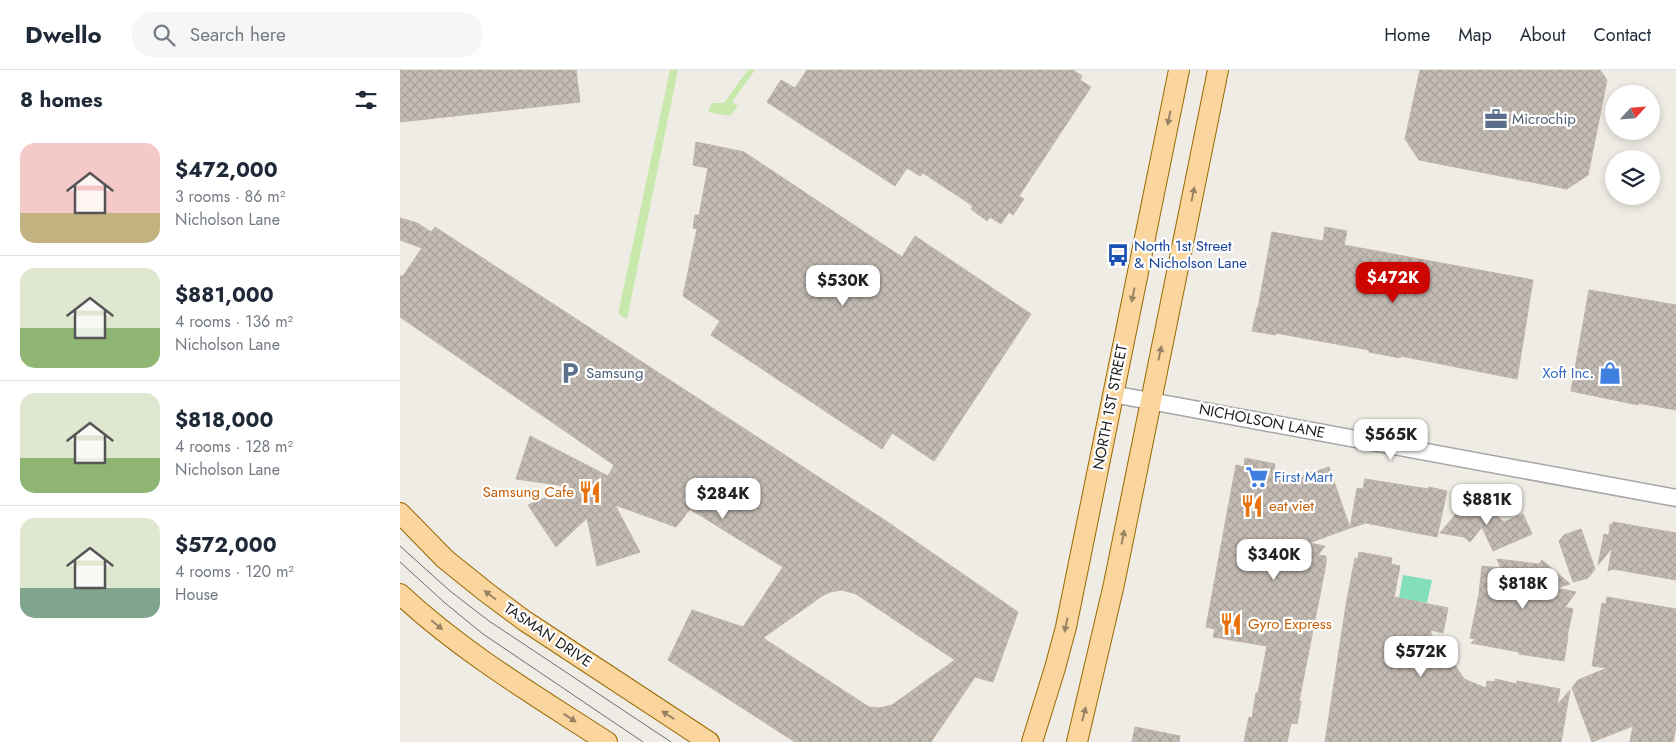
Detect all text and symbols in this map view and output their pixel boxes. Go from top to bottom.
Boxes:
search box [132,12,482,57]
text: Dwello [25,17,102,52]
icon: search [150,21,178,49]
text: Search here [190,21,286,48]
text: Home [1384,22,1430,48]
text: Map [1458,22,1492,48]
text: About [1520,22,1565,48]
text: Contact [1593,22,1651,48]
text: 8 homes [20,85,103,115]
north arrow [1605,85,1660,140]
map controls [1605,85,1660,205]
icon: filters [352,86,380,114]
office icon: Microchip [1483,106,1509,132]
place label: Microchip [1512,108,1576,130]
one-way arrow [1165,110,1173,125]
button: layers [1605,150,1660,205]
text: $472,000 [175,155,278,185]
icon: home [60,163,120,223]
text: 3 rooms · 86 m² [175,185,285,208]
one-way arrow [1189,186,1197,201]
text: Nicholson Lane [175,208,280,231]
place label: North 1st Street & Nicholson Lane [1134,235,1247,274]
bus stop icon: North 1st Street & Nicholson Lane [1105,242,1131,268]
pin: $472K [1358,262,1428,304]
pin: $530K [808,264,878,307]
text: $472K [1367,266,1419,289]
text: $530K [817,269,869,292]
text: $881,000 [175,280,274,310]
one-way arrow [1129,287,1137,302]
icon: home [60,288,120,348]
text: 4 rooms · 136 m² [175,310,293,333]
text: Nicholson Lane [175,333,280,356]
street label: NORTH 1ST STREET [1087,342,1133,472]
one-way arrow [1157,345,1165,361]
parking icon: Samsung [557,360,583,386]
shop icon: Xoft Inc. [1597,360,1623,386]
place label: Samsung [586,362,643,384]
place label: Xoft Inc. [1542,362,1594,384]
street label: NICHOLSON LANE [1197,398,1327,444]
text: $818,000 [175,405,273,435]
icon: home [60,413,120,473]
pin: $565K [1356,418,1426,461]
text: $565K [1365,423,1417,446]
text: 4 rooms · 128 m² [175,435,293,458]
text: Nicholson Lane [175,458,280,481]
supermarket icon: First Mart [1244,464,1270,490]
place label: First Mart [1274,466,1333,488]
pin: $284K [688,478,758,520]
restaurant icon: Samsung Cafe [577,479,603,505]
place label: Samsung Cafe [483,481,574,503]
text: $284K [697,482,749,505]
pin: $881K [1452,484,1522,526]
text: $881K [1462,488,1512,511]
restaurant icon: eat viet [1239,493,1265,519]
place label: eat viet [1269,495,1314,517]
one-way arrow [1120,528,1128,544]
text: $572,000 [175,530,277,560]
icon: home [60,538,120,598]
pin: $340K [1239,538,1309,581]
text: $340K [1248,543,1300,566]
text: 4 rooms · 120 m² [175,560,294,583]
pin: $818K [1488,568,1558,610]
text: $818K [1498,572,1548,595]
text: House [175,583,218,606]
one-way arrow [483,590,497,600]
street label: TASMAN DRIVE [499,597,597,673]
restaurant icon: Gyro Express [1218,611,1244,637]
place label: Gyro Express [1248,613,1332,635]
one-way arrow [1062,617,1070,632]
one-way arrow [430,620,443,631]
pin: $572K [1386,636,1456,678]
text: $572K [1395,640,1447,663]
one-way arrow [1080,706,1088,721]
one-way arrow [661,711,675,720]
one-way arrow [564,713,577,723]

